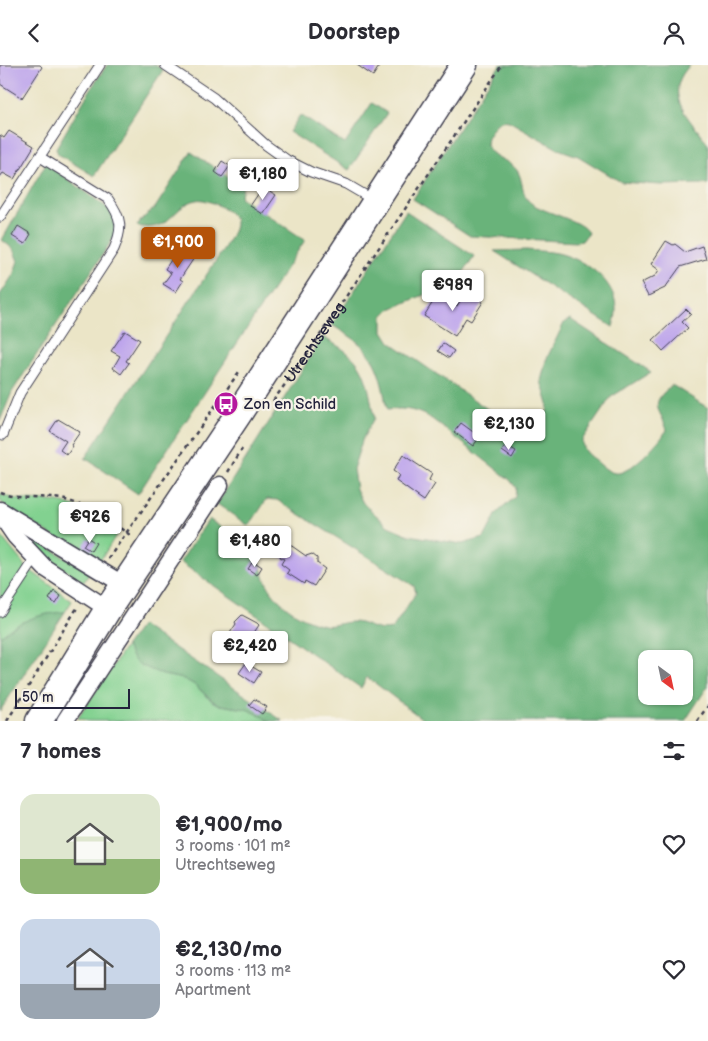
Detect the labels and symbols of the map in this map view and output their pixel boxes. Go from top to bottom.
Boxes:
pin: €1,180 [222,159,304,201]
pin: €1,900 [137,227,219,269]
pin: €989 [423,269,483,312]
street label: Utrechtseweg [280,298,349,386]
bus stop icon: Zon en Schild [213,391,239,417]
place label: Zon en Schild [243,395,336,414]
pin: €2,130 [468,409,550,451]
pin: €926 [60,501,120,544]
pin: €1,480 [214,525,296,568]
pin: €2,420 [209,631,291,673]
north arrow [638,650,692,705]
scale bar [15,686,130,709]

